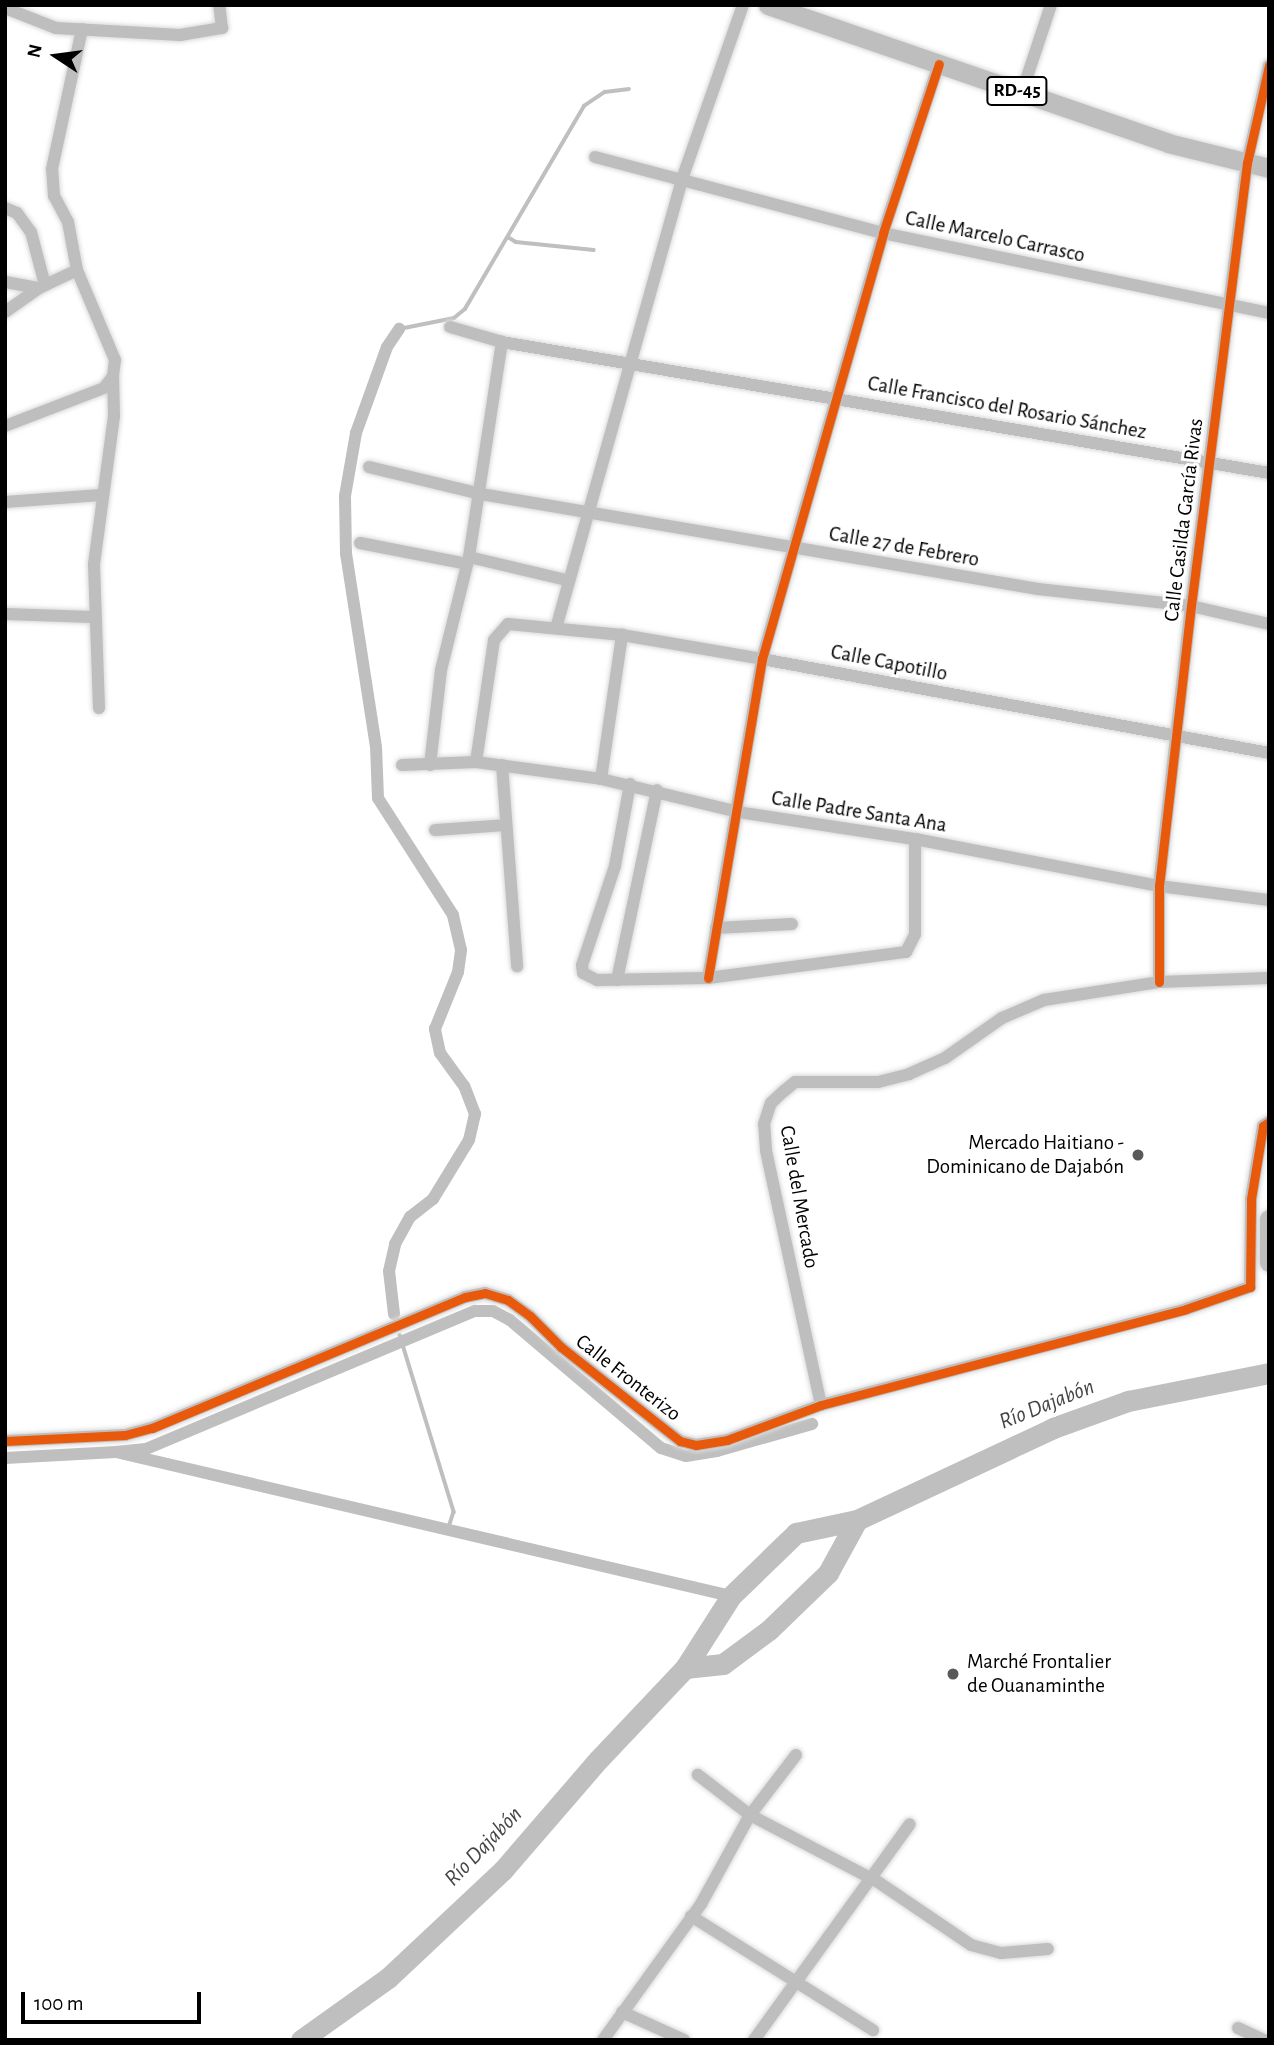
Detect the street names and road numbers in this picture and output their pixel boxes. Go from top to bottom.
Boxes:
road number: RD-45 [986,76,1048,106]
street label: Calle Marcelo Carrasco [903,206,1087,268]
street label: Calle Francisco del Rosario Sánchez [866,371,1148,445]
street label: Calle Casilda García Rivas [1159,417,1209,623]
street label: Calle 27 de Febrero [827,521,981,573]
street label: Calle Capotillo [829,639,949,687]
street label: Calle Padre Santa Ana [770,786,948,838]
street label: Calle del Mercado [774,1124,824,1270]
street label: Calle Fronterizo [570,1329,686,1427]

